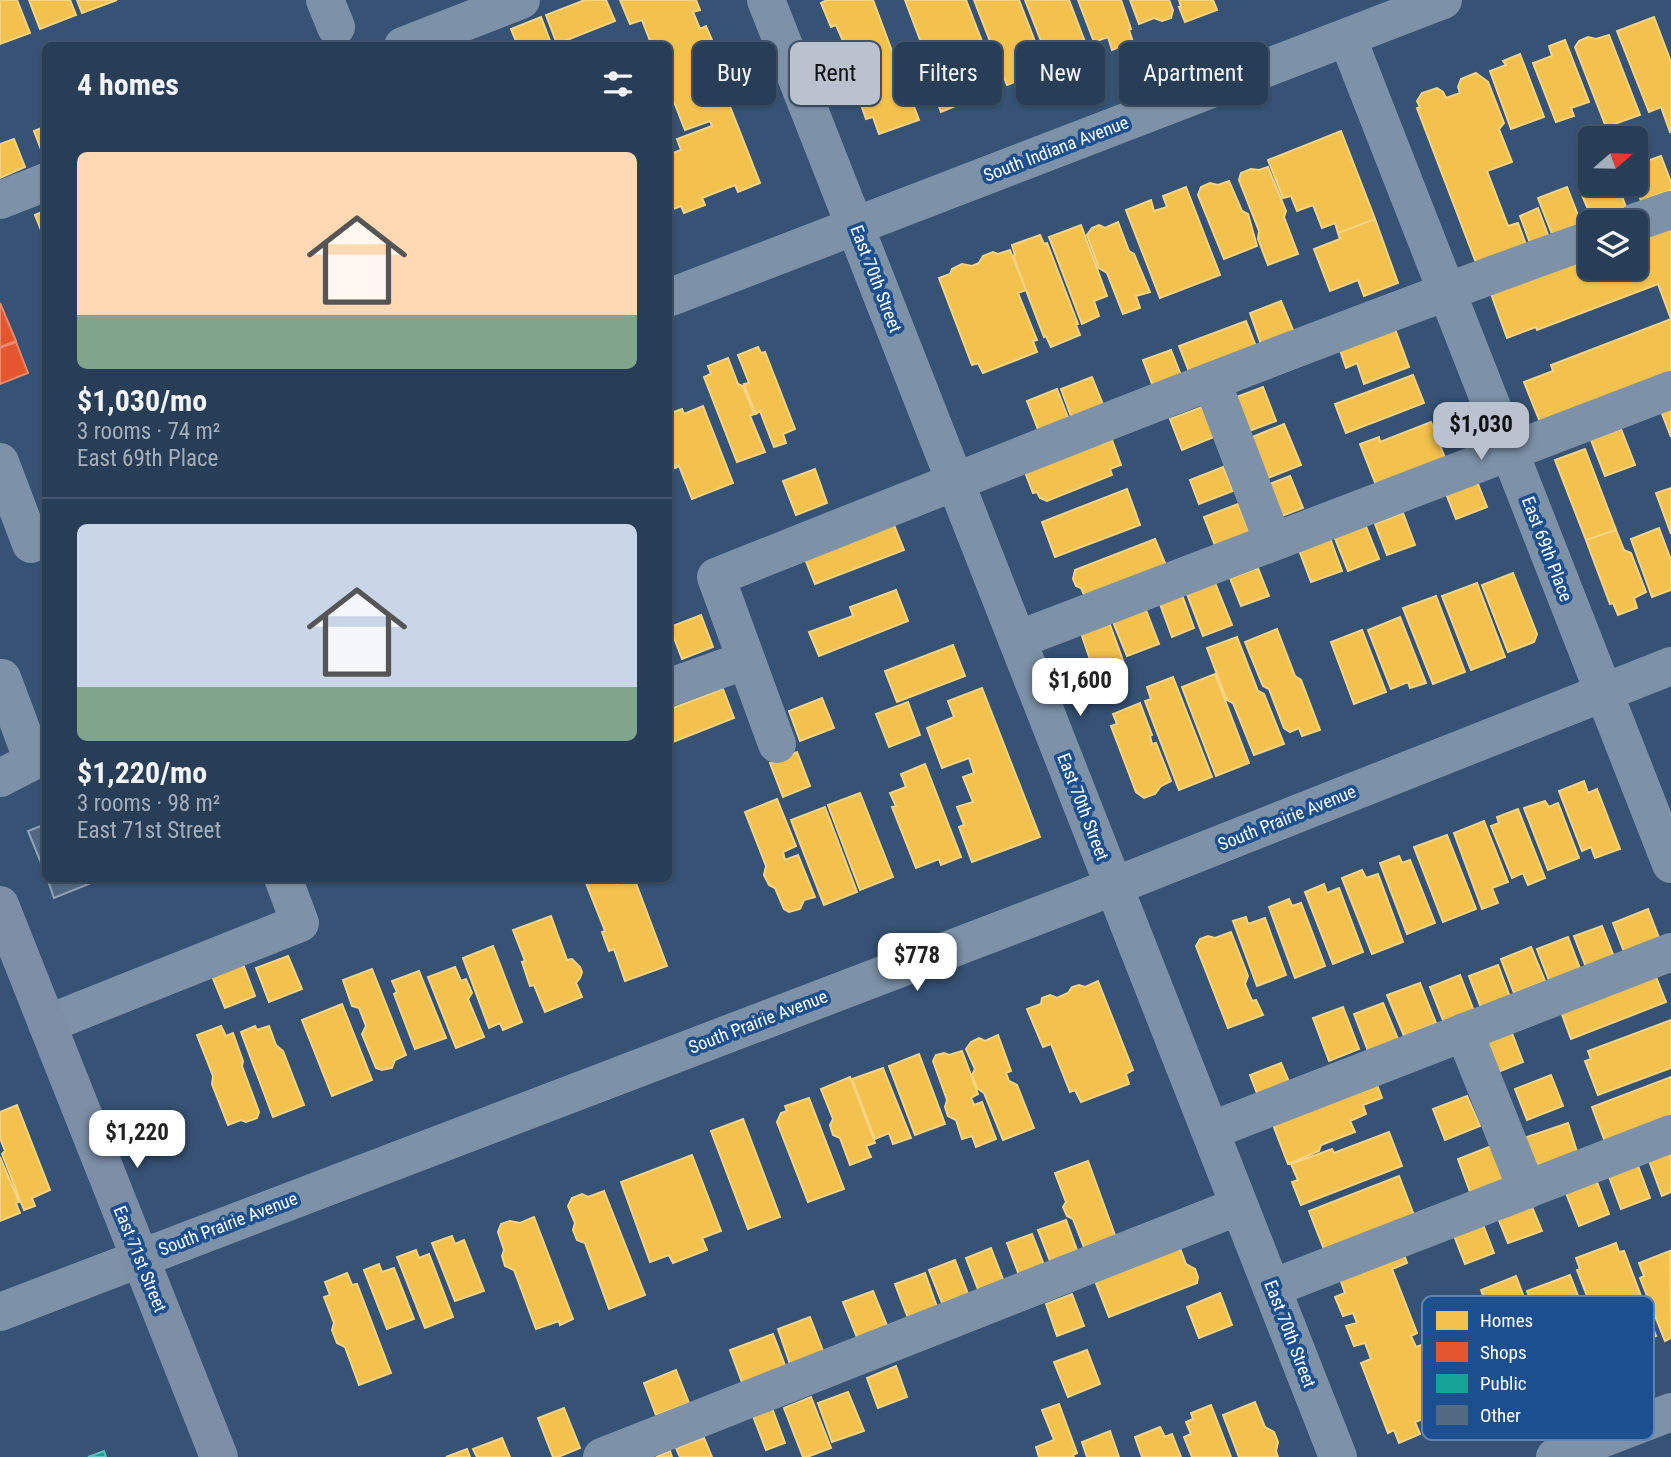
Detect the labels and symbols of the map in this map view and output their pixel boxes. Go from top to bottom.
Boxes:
street label: South Indiana Avenue [980,111,1131,186]
north arrow [1578,126,1648,196]
street label: East 70th Street [846,222,907,335]
pin: $1,030 [1424,402,1538,462]
street label: East 69th Place [1518,493,1577,604]
pin: $1,600 [1023,658,1137,718]
street label: East 70th Street [1053,750,1114,863]
street label: South Prairie Avenue [1215,780,1359,855]
pin: $778 [876,934,958,993]
street label: South Prairie Avenue [685,985,830,1058]
pin: $1,220 [80,1110,194,1170]
street label: South Prairie Avenue [155,1187,300,1260]
street label: East 71st Street [110,1203,171,1315]
street label: East 70th Street [1260,1277,1321,1390]
legend [1422,1296,1654,1440]
text: Homes [1480,1309,1533,1332]
text: Shops [1480,1341,1527,1364]
text: Public [1480,1372,1527,1395]
text: Other [1480,1404,1521,1427]

